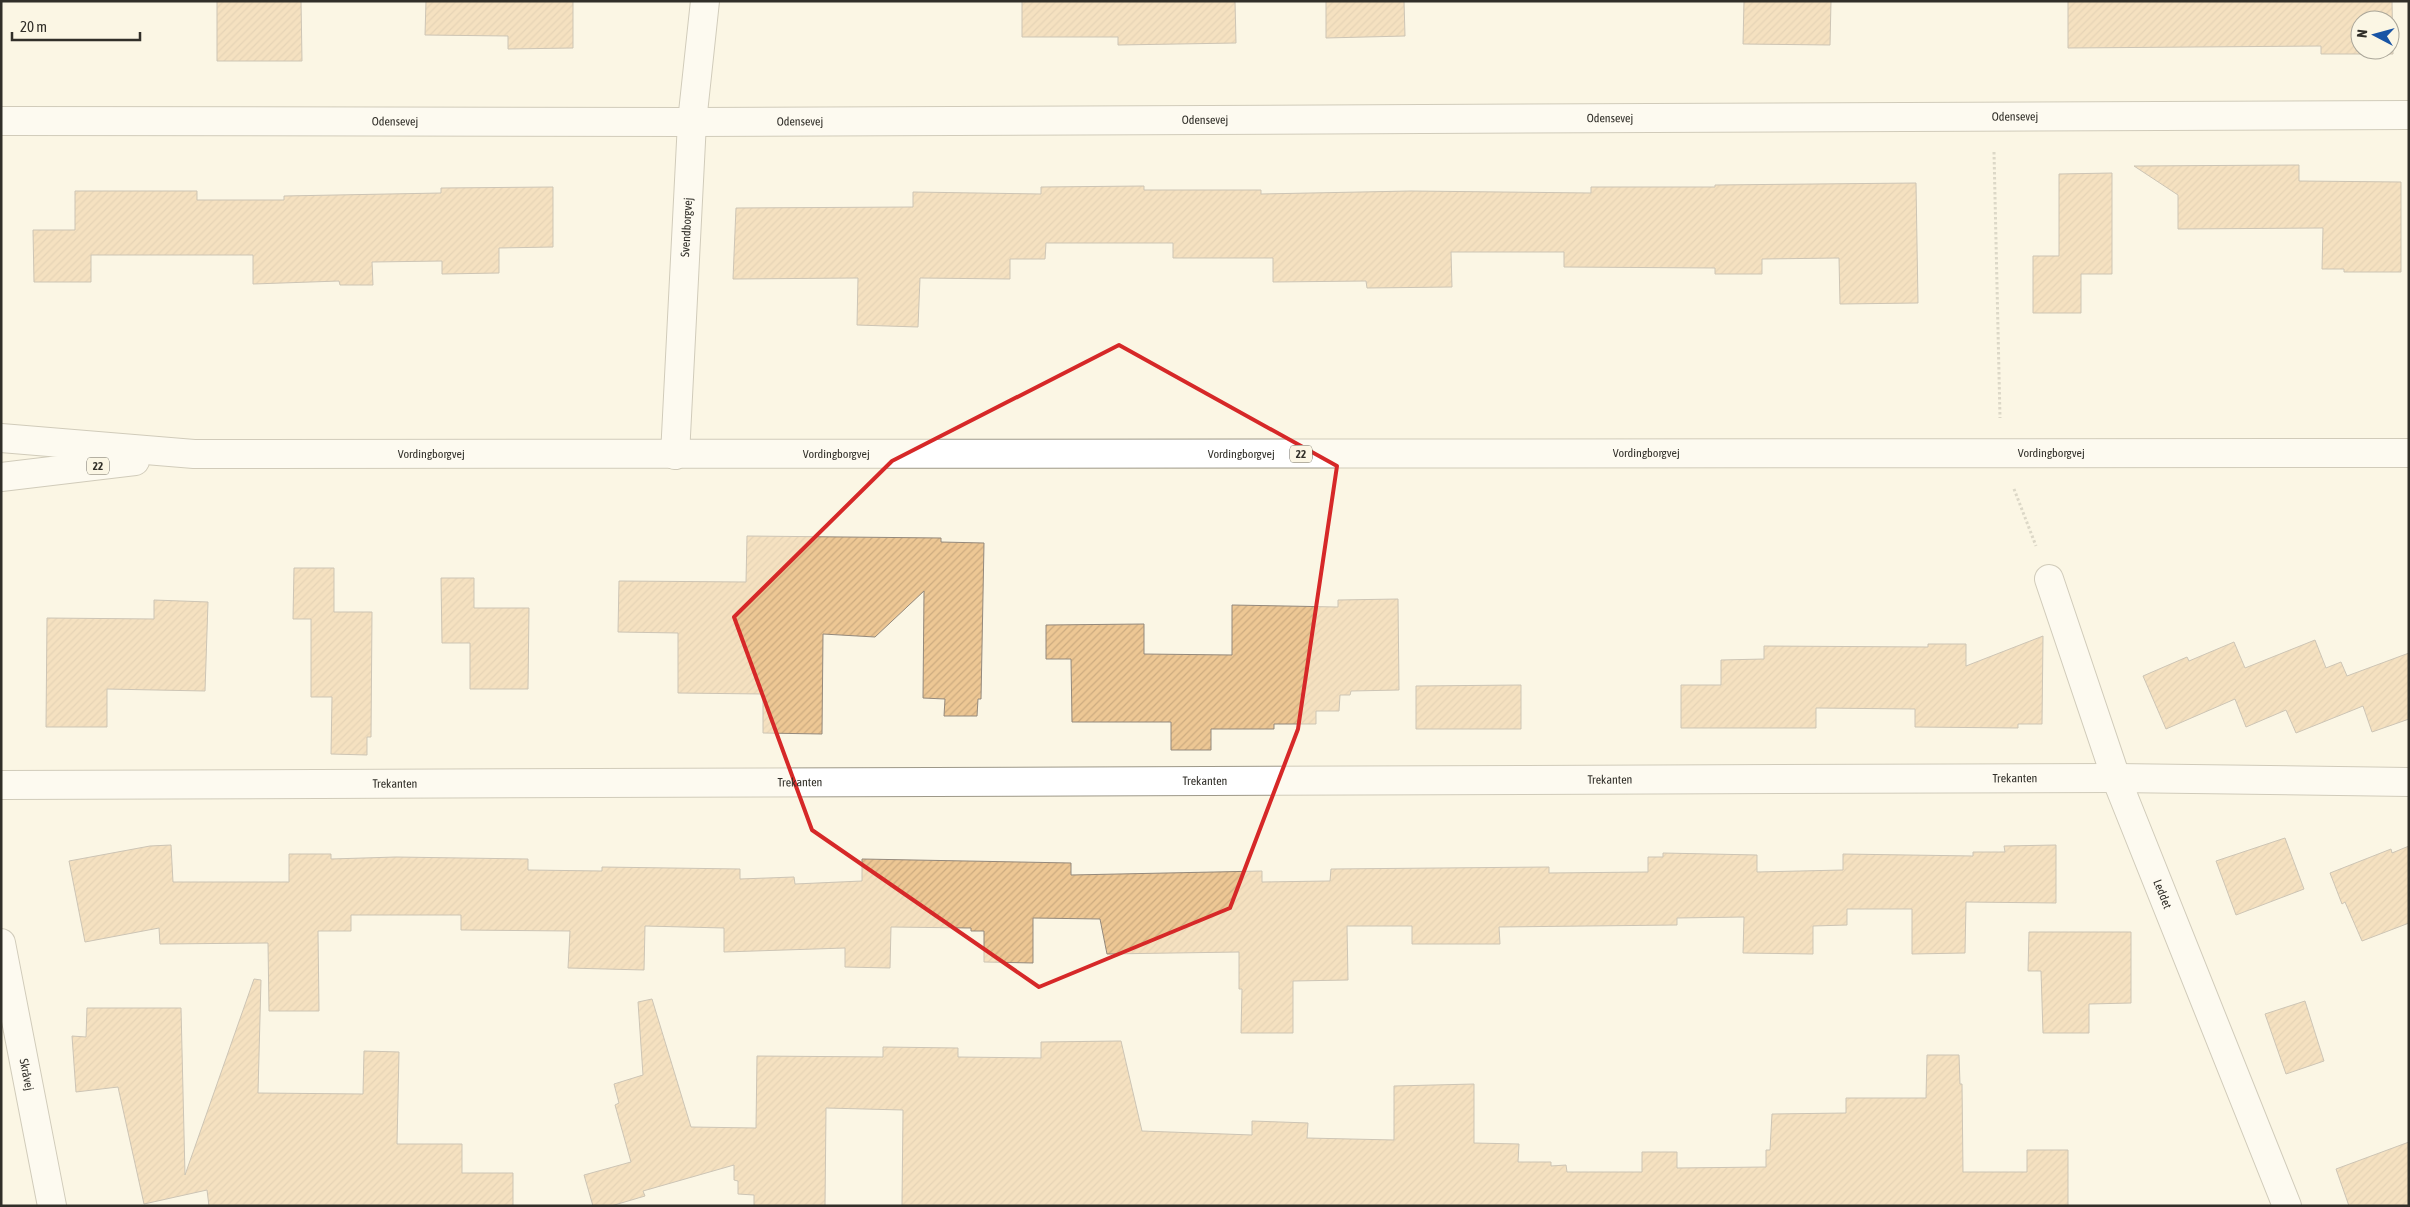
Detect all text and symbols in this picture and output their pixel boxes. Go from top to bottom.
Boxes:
scale bar [12,10,140,42]
north arrow [2350,10,2400,60]
text: 20 m [20,18,47,35]
text: N [2354,29,2370,39]
street label: Odensevej [1992,110,2038,124]
street label: Odensevej [1587,111,1633,125]
street label: Odensevej [1182,113,1228,127]
street label: Odensevej [777,114,823,129]
street label: Odensevej [372,115,418,129]
street label: Svendborgvej [678,197,695,257]
road number: 22 [1290,446,1312,462]
street label: Vordingborgvej [1613,446,1680,460]
street label: Vordingborgvej [2018,446,2085,460]
street label: Vordingborgvej [398,447,465,461]
street label: Vordingborgvej [803,447,870,461]
street label: Vordingborgvej [1208,447,1275,461]
road number: 22 [87,458,109,474]
street label: Trekanten [1993,771,2037,785]
street label: Trekanten [1588,773,1632,787]
street label: Trekanten [1183,774,1227,788]
street label: Trekanten [778,775,822,789]
street label: Trekanten [373,777,417,791]
street label: Leddet [2150,877,2175,911]
street label: Skråvej [17,1057,36,1092]

